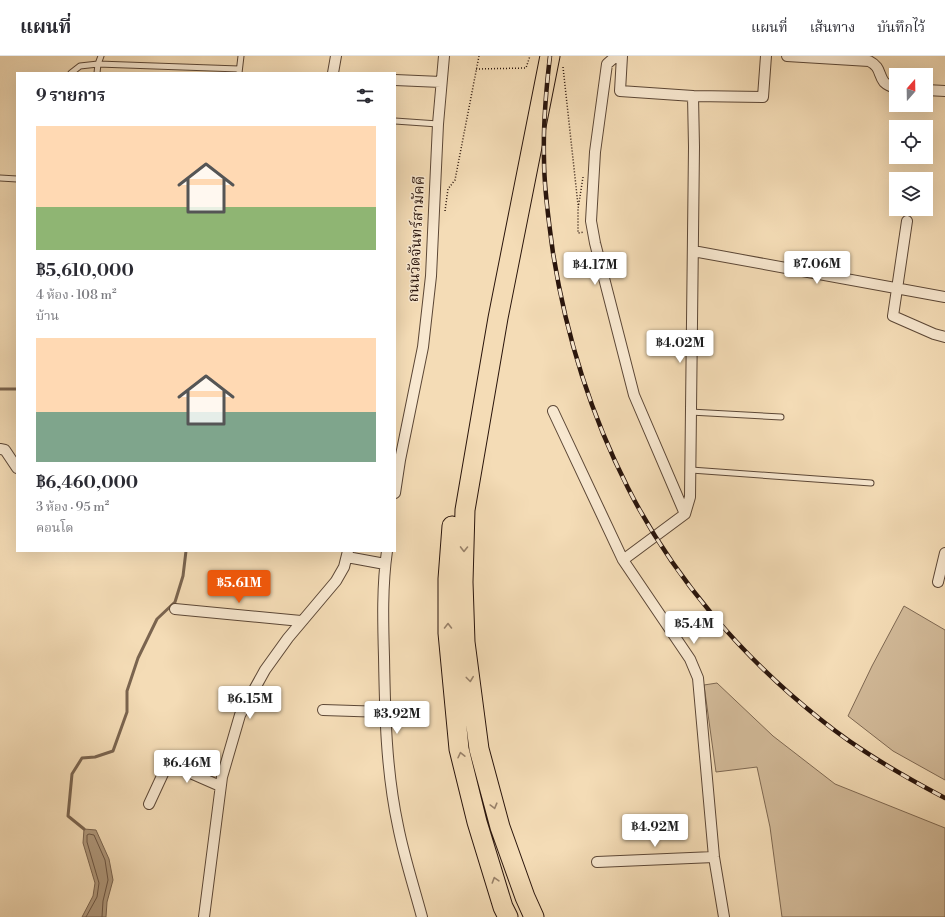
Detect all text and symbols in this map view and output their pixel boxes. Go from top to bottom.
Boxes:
text: แผนที่ [20,15,71,39]
text: แผนที่ [751,19,788,37]
text: เส้นทาง [810,19,855,37]
text: บันทึกไว้ [877,19,925,37]
north arrow [889,68,933,112]
map controls [889,68,933,216]
text: 9 รายการ [36,85,106,107]
icon: filters [354,85,376,107]
button: locate [889,120,933,164]
icon: home [170,152,242,224]
button: layers [889,172,933,216]
street label: ถนนวัดจันทร์สามัคคี [403,175,429,303]
pin: ฿7.06M [784,251,850,285]
pin: ฿4.17M [562,252,628,286]
text: ฿7.06M [793,256,841,272]
text: ฿4.17M [573,257,617,273]
text: ฿5,610,000 [36,260,134,282]
text: 4 ห้อง · 108 m² [36,287,117,303]
text: บ้าน [36,308,59,324]
pin: ฿4.02M [647,330,713,364]
text: ฿4.02M [655,335,705,351]
icon: home [170,364,242,436]
text: ฿6,460,000 [36,472,138,494]
text: 3 ห้อง · 95 m² [36,499,109,515]
text: คอนโด [36,520,74,536]
one-way arrow [459,546,468,552]
pin: ฿5.61M [206,570,272,604]
text: ฿5.61M [216,575,262,591]
pin: ฿5.4M [666,611,722,645]
text: ฿5.4M [674,616,714,632]
one-way arrow [444,623,452,629]
one-way arrow [465,676,474,682]
pin: ฿6.15M [217,686,283,720]
text: ฿6.15M [227,691,273,707]
pin: ฿3.92M [364,701,430,735]
text: ฿3.92M [373,706,421,722]
pin: ฿6.46M [154,750,220,784]
one-way arrow [457,752,466,759]
text: ฿6.46M [163,755,211,771]
one-way arrow [489,802,498,809]
pin: ฿4.92M [622,814,688,848]
text: ฿4.92M [631,819,679,835]
one-way arrow [491,877,500,884]

